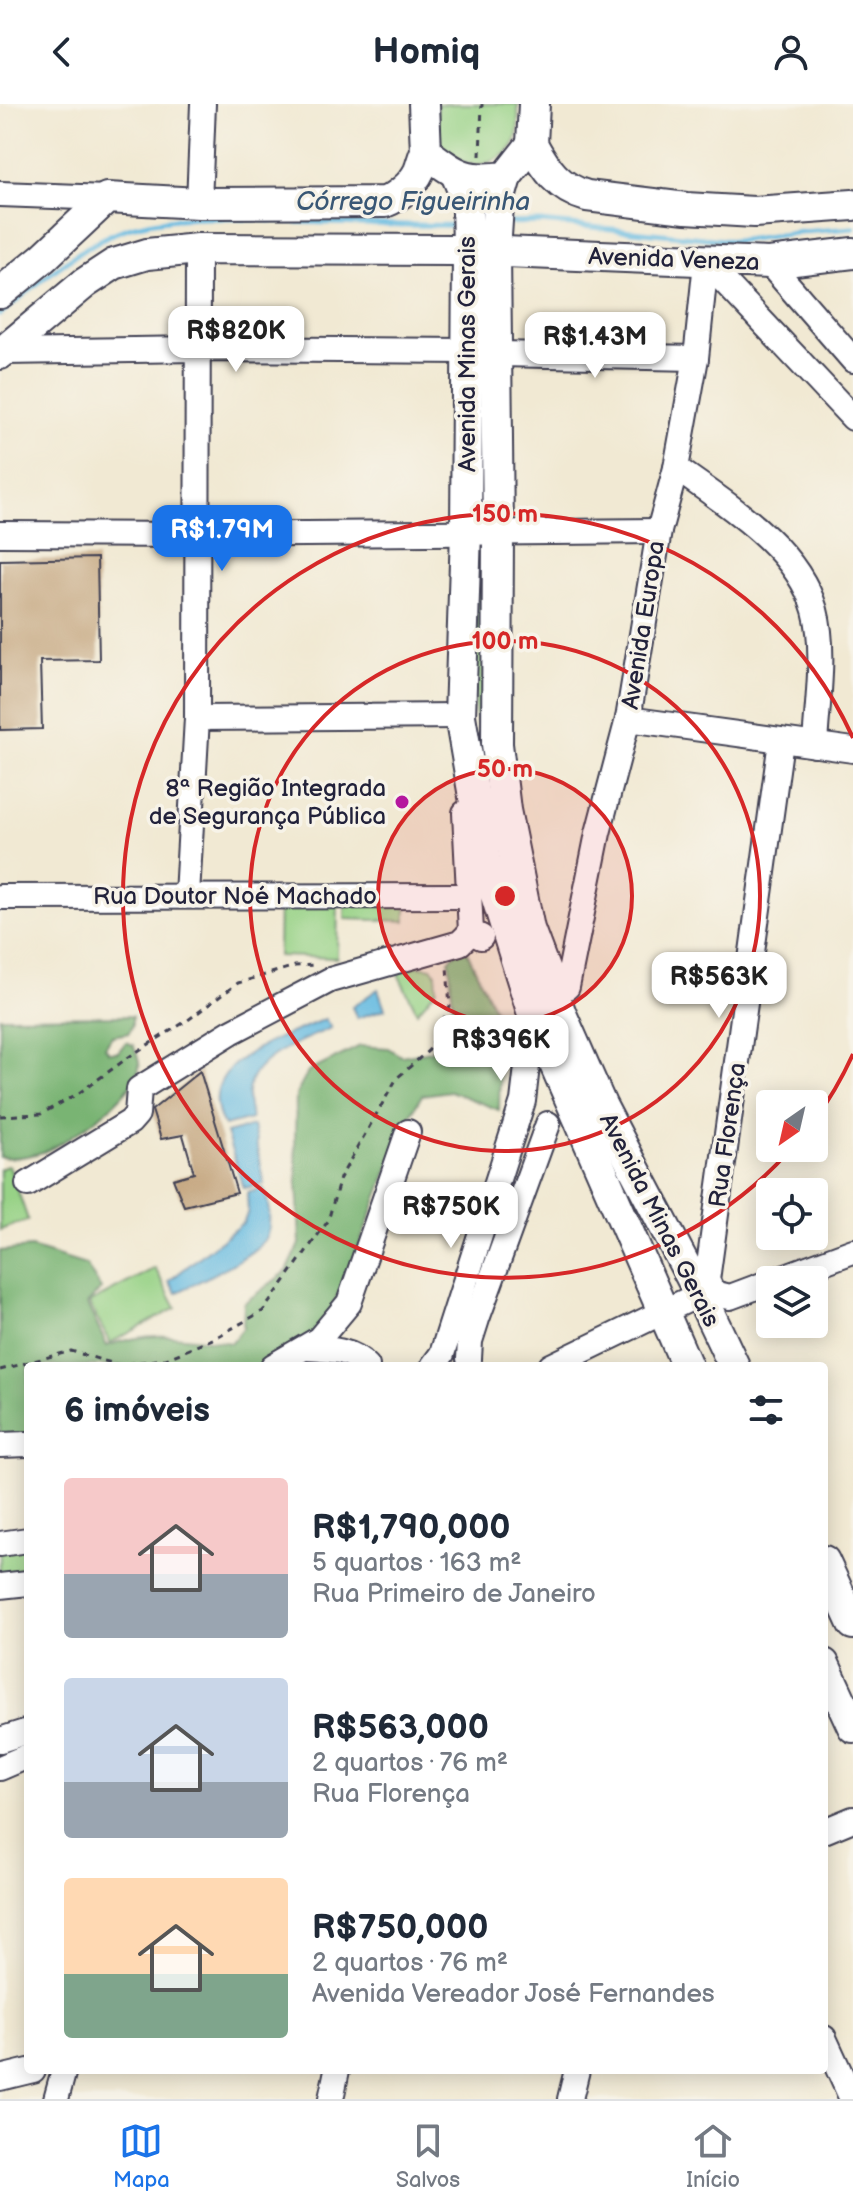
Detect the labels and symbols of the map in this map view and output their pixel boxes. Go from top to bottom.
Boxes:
water label: Córrego Figueirinha [296,187,530,218]
street label: Avenida Minas Gerais [453,236,482,472]
street label: Avenida Veneza [588,242,760,277]
pin: R$820K [171,306,301,374]
pin: R$1.43M [521,312,669,380]
text: 150 m [472,500,538,529]
pin: R$1.79M [148,505,296,573]
street label: Avenida Europa [616,539,671,711]
text: 100 m [472,627,538,656]
text: 50 m [477,755,533,784]
place label: 8ª Região Integrada de Segurança Pública [149,774,386,831]
marker: 8ª Região Integrada de Segurança Pública [393,793,411,811]
street label: Rua Doutor Noé Machado [93,882,377,911]
centre of rings [491,882,519,910]
pin: R$563K [654,952,784,1020]
pin: R$396K [436,1015,566,1083]
street label: Rua Florença [703,1061,752,1209]
north arrow [756,1090,828,1162]
street label: Avenida Minas Gerais [593,1109,726,1332]
pin: R$750K [386,1182,516,1250]

